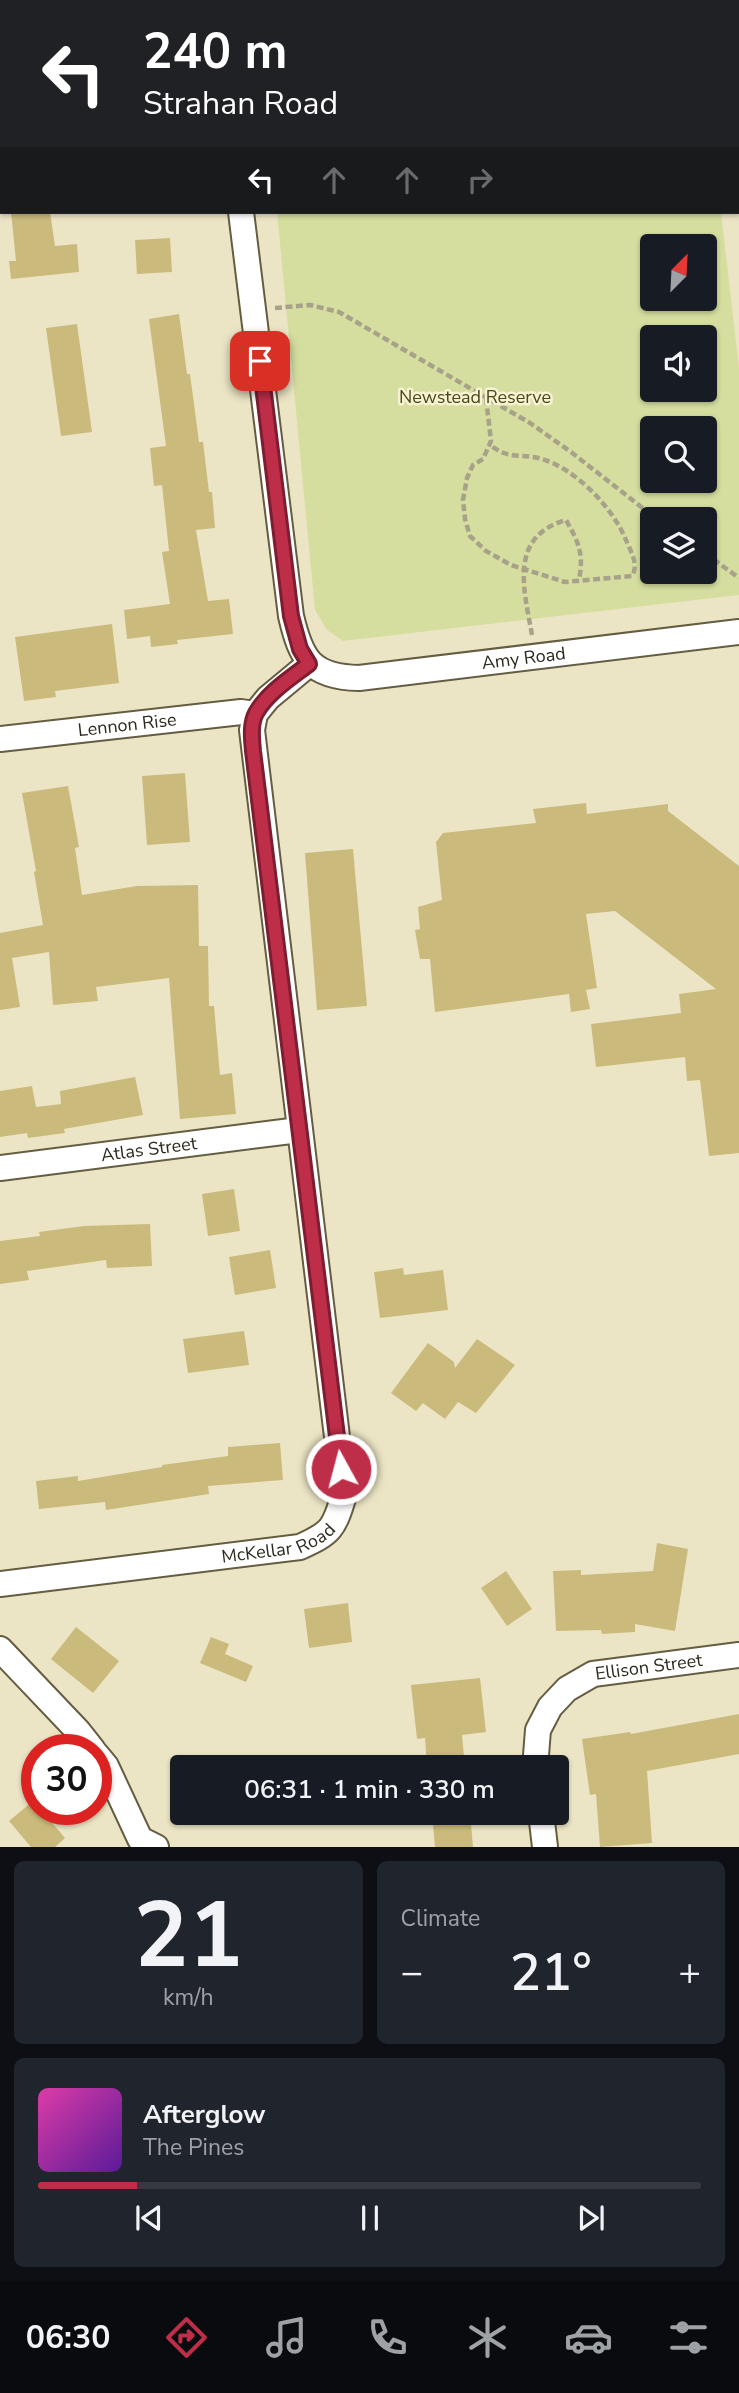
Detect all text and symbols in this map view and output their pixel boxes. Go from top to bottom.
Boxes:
text: 240 m [143,18,287,85]
icon: left [28,28,119,119]
text: Strahan Road [143,82,338,125]
icon: left [242,161,280,199]
icon: ahead [315,161,353,199]
icon: ahead [388,161,426,199]
icon: right [461,161,499,199]
north arrow [640,234,718,312]
map controls [640,234,717,584]
button: sound [640,325,717,402]
pin [230,331,290,391]
icon: arrive [241,342,279,380]
park label: Newstead Reserve [399,385,551,409]
button: search [640,416,717,493]
button: layers [640,507,717,584]
street label: Amy Road [480,641,567,675]
street label: Lennon Rise [77,707,178,742]
street label: Atlas Street [99,1131,199,1167]
position arrow [304,1432,378,1506]
street label: McKellar Road [220,1518,341,1569]
street label: Ellison Street [594,1648,705,1686]
speed limit sign: 30 [21,1734,112,1825]
text: 06:31 · 1 min · 330 m [244,1772,495,1807]
text: 21 [134,1874,243,1998]
text: Climate [401,1903,480,1934]
text: 21° [510,1937,592,2008]
text: − [401,1947,423,1998]
text: + [678,1947,701,1998]
text: km/h [163,1982,214,2013]
text: Afterglow [143,2097,266,2132]
text: The Pines [143,2132,244,2163]
icon: previous [130,2199,168,2237]
icon: pause [351,2199,389,2237]
icon: next [572,2199,610,2237]
icon: directions [162,2313,211,2362]
icon: music [262,2313,311,2362]
icon: phone [363,2313,412,2362]
icon: climate [463,2313,512,2362]
icon: car [564,2313,613,2362]
icon: filters [664,2313,713,2362]
text: 06:30 [26,2316,110,2359]

